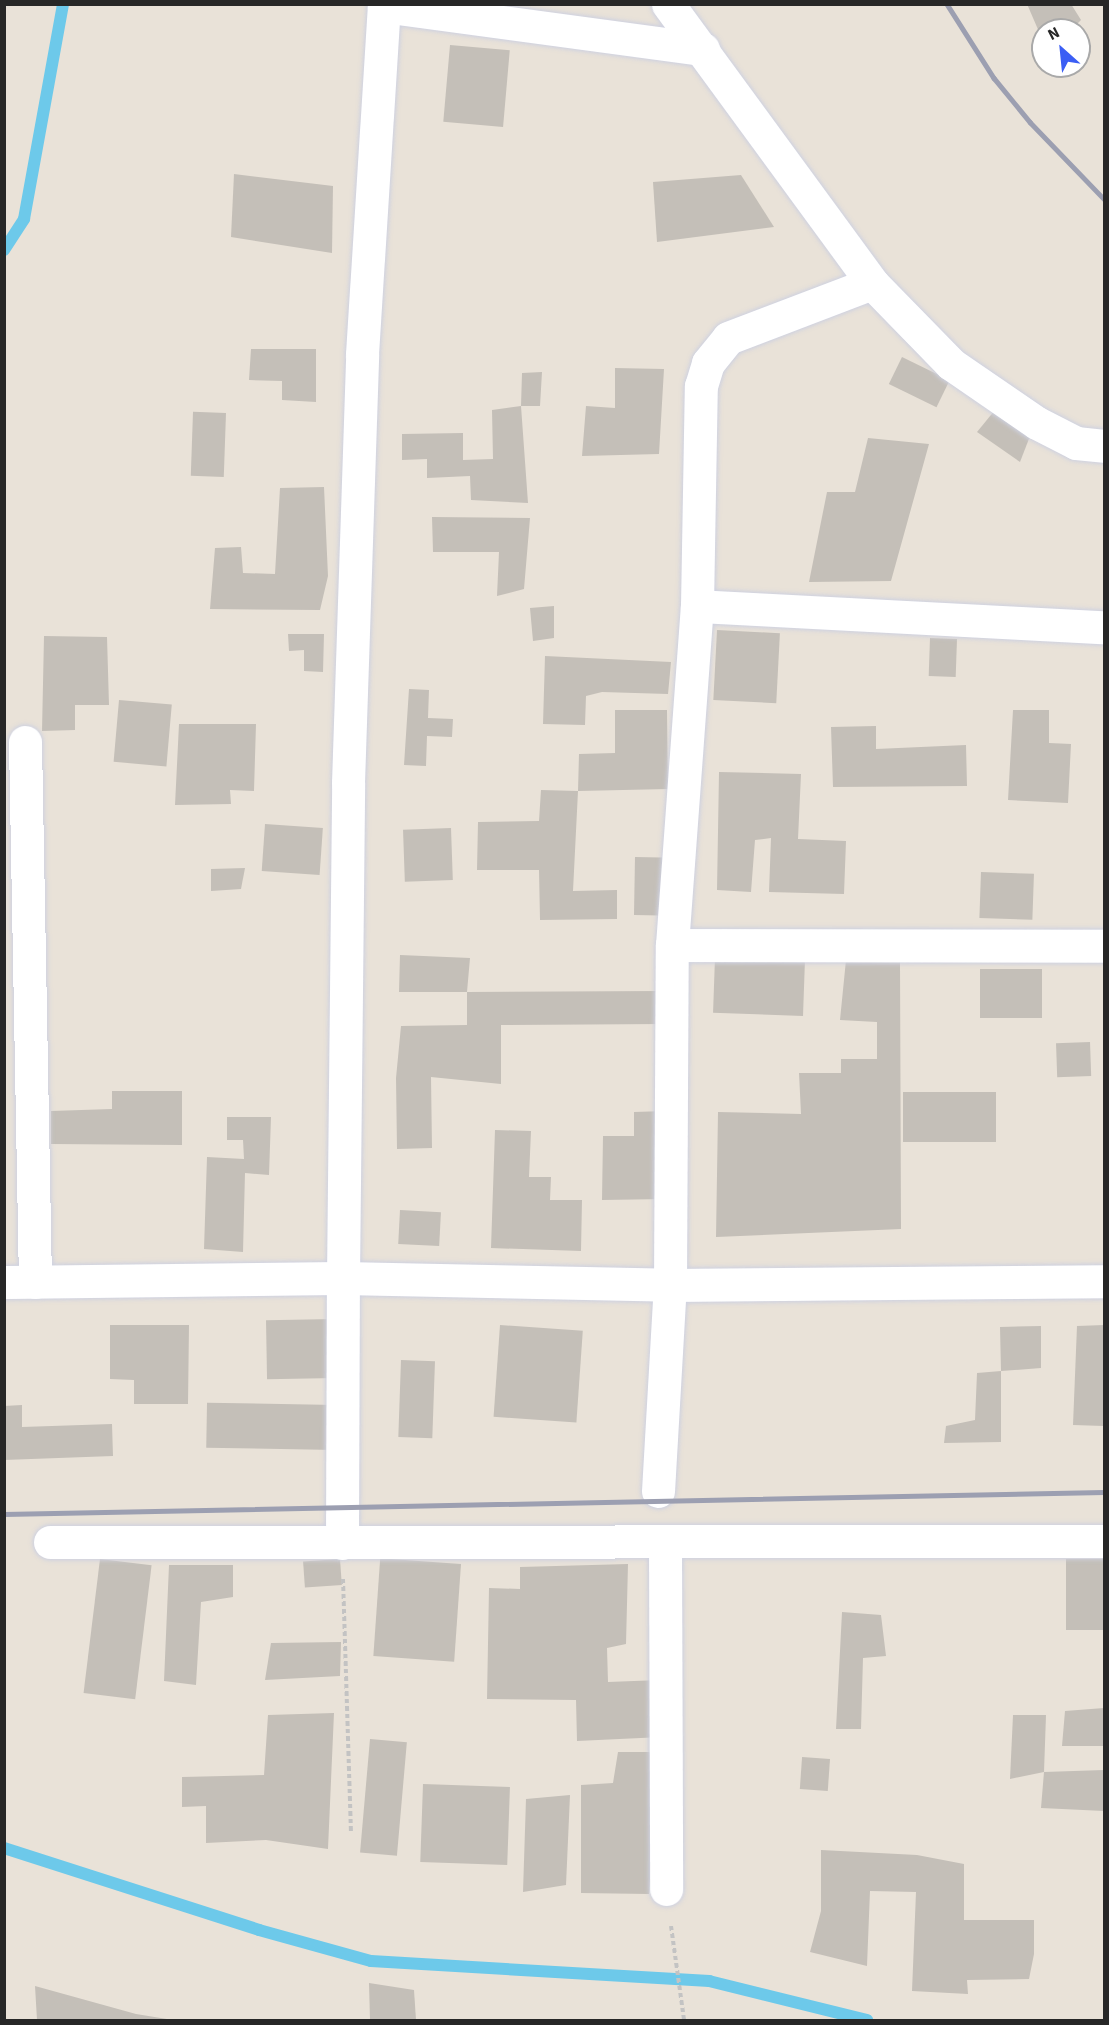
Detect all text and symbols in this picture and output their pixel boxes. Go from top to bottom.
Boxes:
north arrow [1031,18,1091,78]
text: N [1044,22,1063,46]

